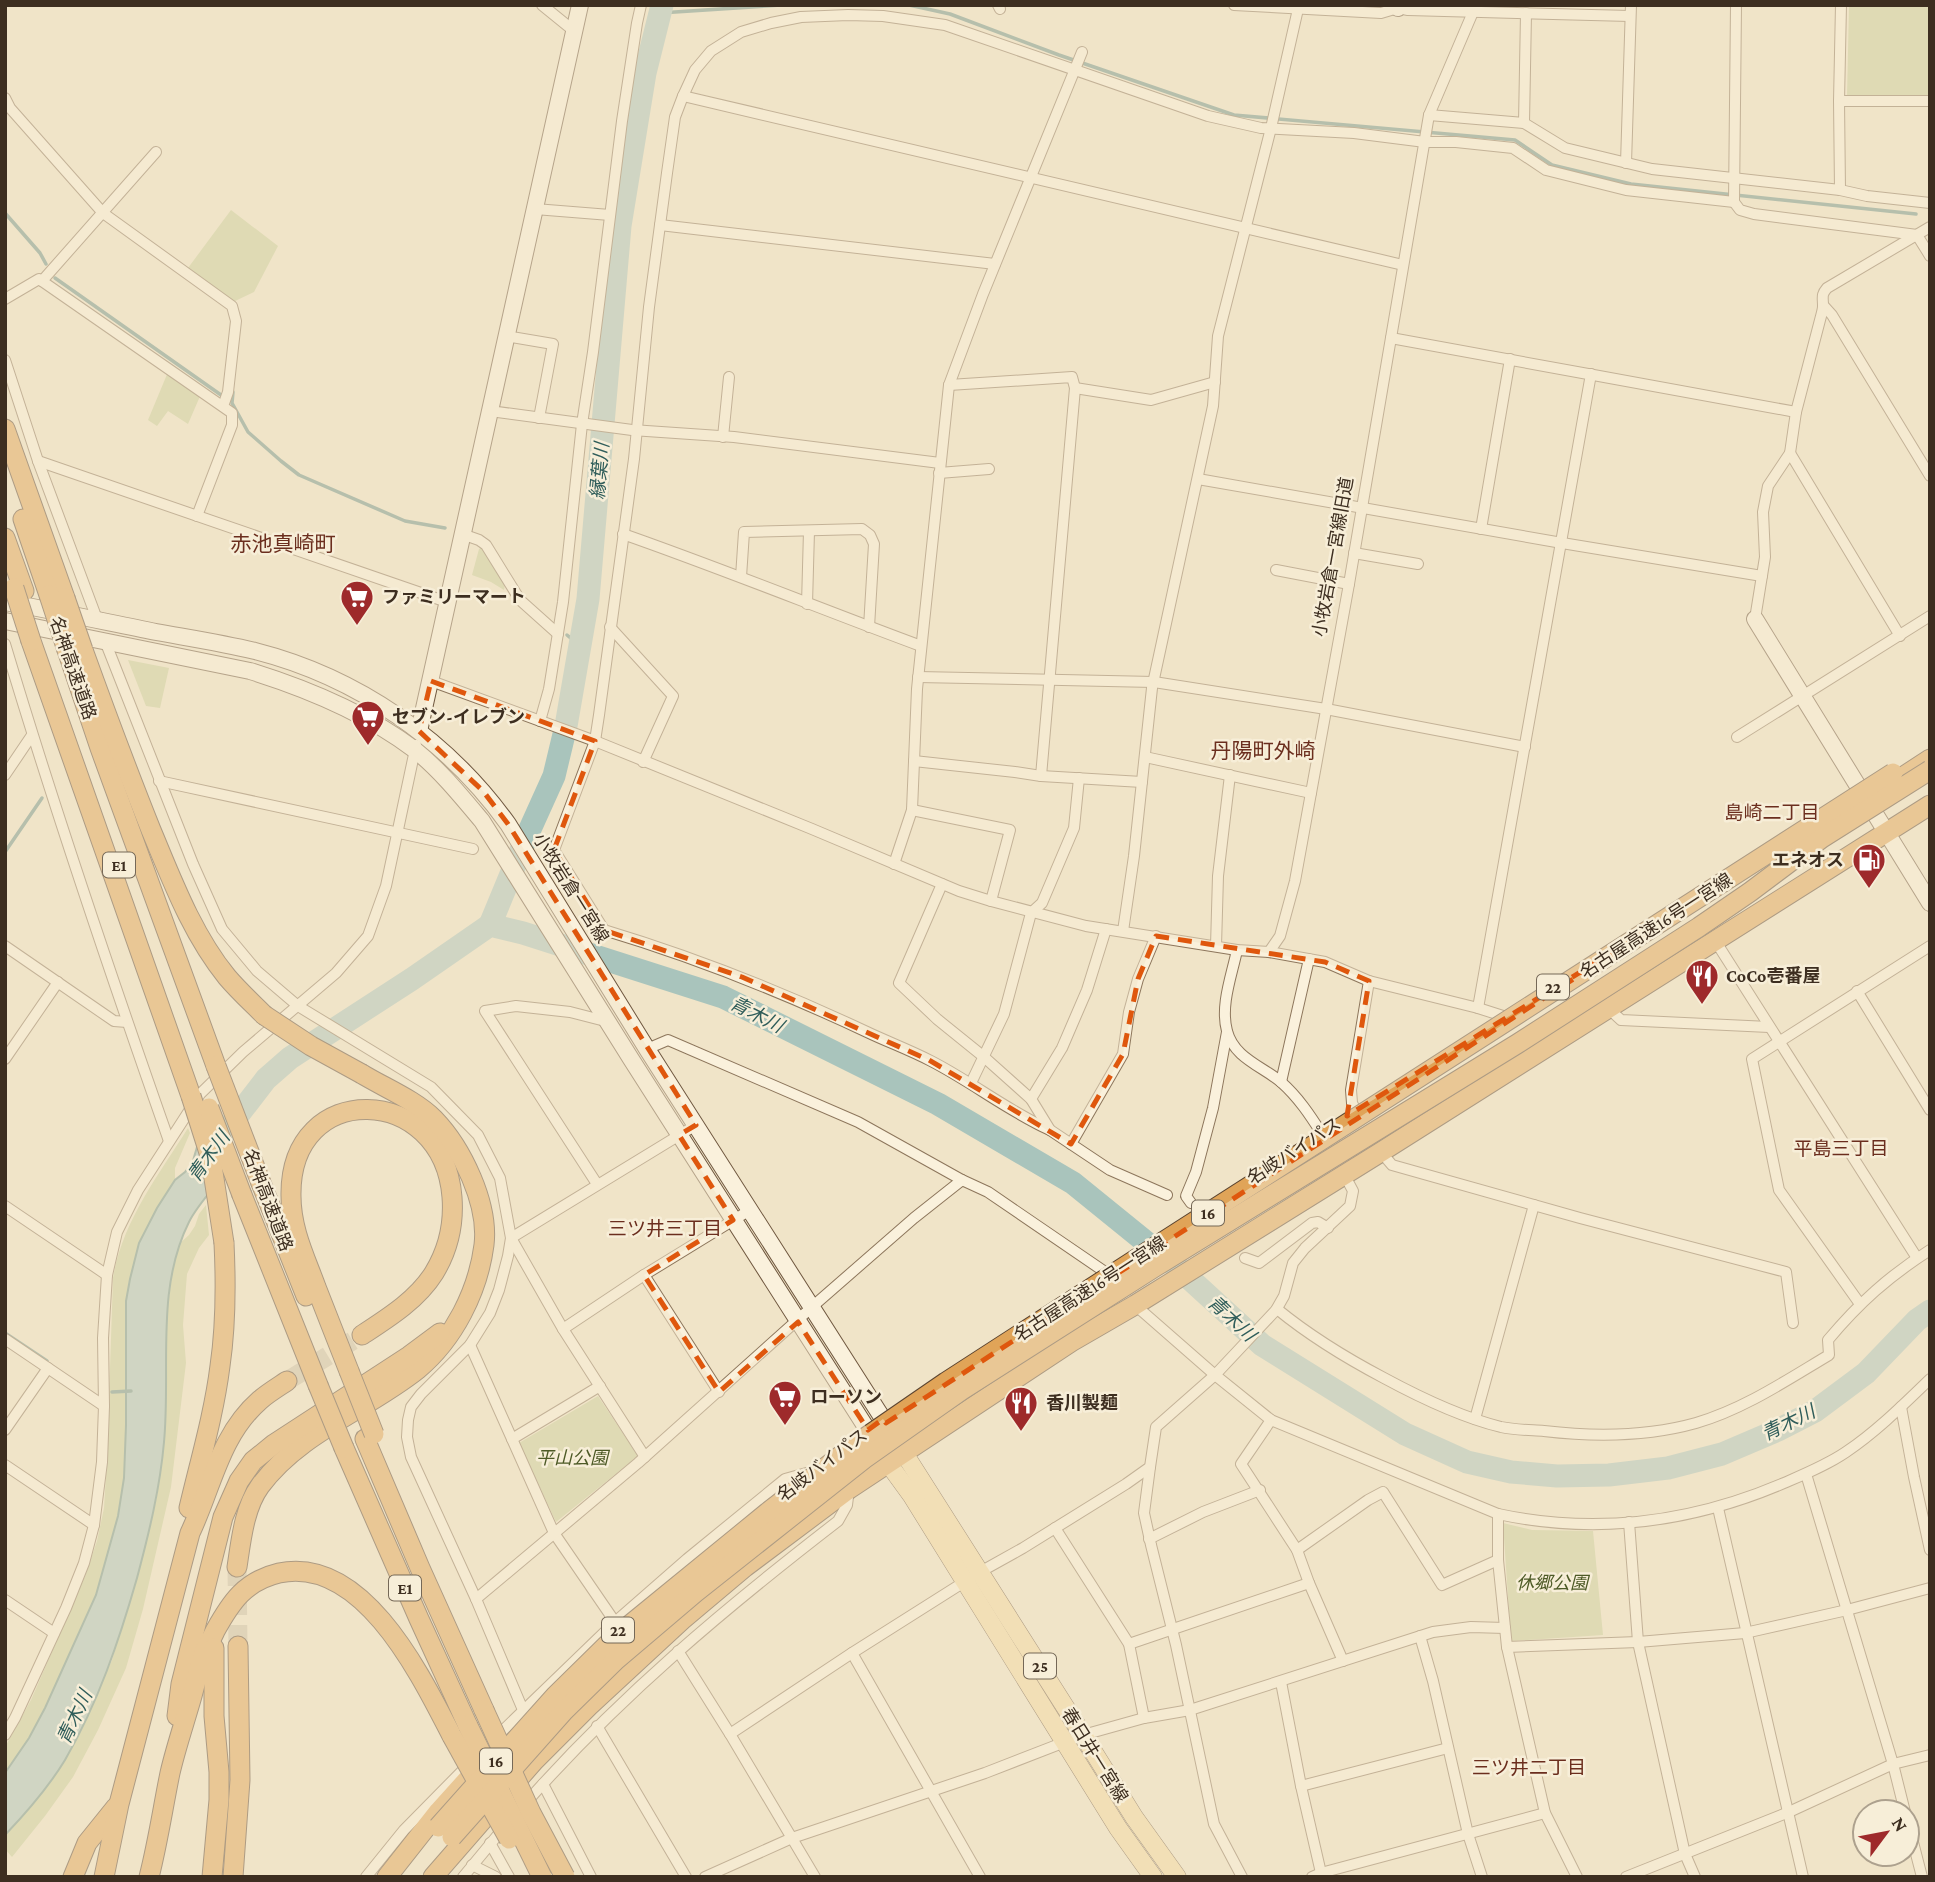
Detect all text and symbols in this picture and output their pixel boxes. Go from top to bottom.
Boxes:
water label: 縁葉川 [587,440,613,500]
street label: 小牧岩倉一宮線旧道 [1309,475,1357,639]
district label: 赤池真崎町 [231,532,336,556]
supermarket icon: ファミリーマート [338,578,376,627]
place label: ファミリーマート [382,587,526,607]
street label: 名神高速道路 [46,614,100,722]
supermarket icon: セブン-イレブン [349,698,387,747]
place label: セブン-イレブン [392,707,525,727]
district label: 丹陽町外崎 [1211,739,1316,763]
district label: 島崎二丁目 [1724,802,1820,823]
street label: 小牧岩倉一宮線 [529,829,613,947]
fuel station icon: エネオス [1850,841,1888,890]
place label: エネオス [1772,850,1844,870]
road number: E1 [103,852,135,878]
street label: 名古屋高速16号一宮線 [1576,869,1736,983]
restaurant icon: CoCo壱番屋 [1683,957,1721,1006]
place label: CoCo壱番屋 [1726,966,1820,986]
road number: 22 [1537,974,1569,1000]
water label: 青木川 [727,992,789,1038]
street label: 名岐バイパス [1243,1113,1345,1189]
water label: 青木川 [183,1125,235,1186]
district label: 平島三丁目 [1793,1138,1889,1159]
street label: 名神高速道路 [239,1146,297,1254]
road number: 16 [1192,1200,1224,1226]
district label: 三ツ井三丁目 [608,1218,722,1239]
street label: 名古屋高速16号一宮線 [1010,1232,1170,1346]
water label: 青木川 [1204,1291,1261,1347]
supermarket icon: ローソン [766,1378,804,1427]
restaurant icon: 香川製麺 [1002,1384,1040,1433]
place label: ローソン [810,1387,882,1407]
place label: 香川製麺 [1046,1393,1118,1413]
water label: 青木川 [1758,1400,1820,1444]
street label: 名岐バイパス [773,1425,871,1505]
park label: 平山公園 [536,1448,611,1468]
park label: 休郷公園 [1516,1573,1591,1593]
road number: E1 [389,1576,421,1600]
road number: 22 [602,1618,634,1642]
road number: 25 [1024,1654,1056,1678]
water label: 青木川 [53,1685,97,1747]
street label: 春日井一宮線 [1058,1704,1132,1806]
road number: 16 [480,1749,512,1774]
district label: 三ツ井二丁目 [1472,1757,1586,1778]
north arrow [1851,1798,1921,1868]
text: N [1888,1813,1912,1835]

